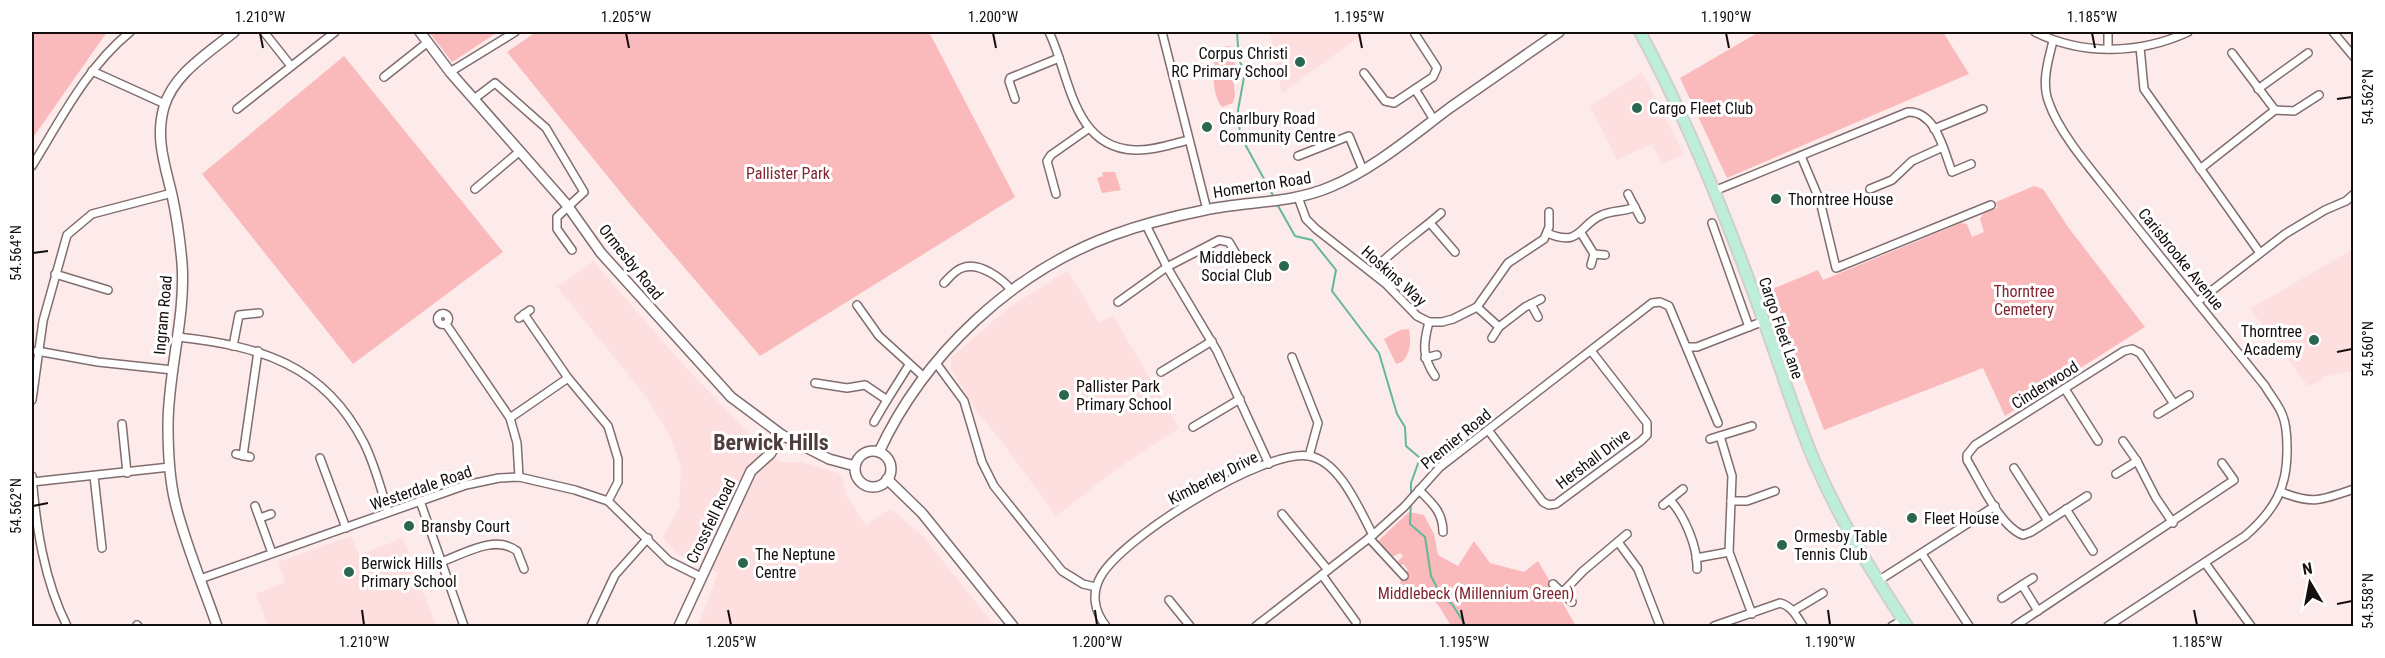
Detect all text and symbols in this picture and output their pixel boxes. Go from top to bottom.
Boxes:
text: 1.210°W [235,8,286,26]
text: 1.205°W [601,8,652,26]
text: 1.200°W [968,8,1019,26]
text: 1.195°W [1334,8,1385,26]
text: 1.190°W [1701,8,1752,26]
text: 1.185°W [2067,8,2118,26]
place label: Corpus Christi RC Primary School [1171,44,1288,81]
marker: Corpus Christi RC Primary School [1293,55,1307,69]
text: 54.562°N [2359,69,2377,125]
place label: Cargo Fleet Club [1649,99,1753,118]
marker: Cargo Fleet Club [1630,101,1644,115]
place label: Charlbury Road Community Centre [1219,109,1336,146]
marker: Charlbury Road Community Centre [1200,120,1214,134]
park label: Pallister Park [746,164,831,183]
street label: Homerton Road [1212,168,1312,202]
place label: Thorntree House [1788,190,1893,209]
marker: Thorntree House [1769,192,1783,206]
street label: Carisbrooke Avenue [2134,204,2228,314]
street label: Ormesby Road [595,220,667,304]
text: 54.564°N [7,225,25,281]
street label: Hoskins Way [1358,242,1431,310]
place label: Middlebeck Social Club [1199,248,1273,285]
marker: Middlebeck Social Club [1277,259,1291,273]
street label: Ingram Road [150,274,176,356]
street label: Cargo Fleet Lane [1755,275,1807,381]
park label: Thorntree Cemetery [1993,282,2055,319]
text: 54.560°N [2359,321,2377,377]
place label: Thorntree Academy [2241,322,2302,359]
marker: Thorntree Academy [2307,333,2321,347]
street label: Cinderwood [2008,357,2082,413]
place label: Pallister Park Primary School [1076,377,1172,414]
marker: Pallister Park Primary School [1057,388,1071,402]
street label: Premier Road [1417,405,1495,473]
street label: Hershall Drive [1552,425,1634,493]
district label: Berwick Hills [713,430,829,455]
street label: Kimberley Drive [1165,447,1261,509]
street label: Westerdale Road [368,462,474,514]
street label: Crossfell Road [682,476,740,566]
text: 54.562°N [7,478,25,534]
place label: Fleet House [1924,509,1999,528]
marker: Fleet House [1905,511,1919,525]
place label: Bransby Court [421,517,510,536]
marker: Bransby Court [402,519,416,533]
place label: Ormesby Table Tennis Club [1794,527,1887,564]
marker: Ormesby Table Tennis Club [1775,538,1789,552]
place label: The Neptune Centre [755,545,835,582]
north arrow [2280,553,2340,613]
place label: Berwick Hills Primary School [361,554,457,591]
marker: The Neptune Centre [736,556,750,570]
text: N [2301,559,2314,579]
marker: Berwick Hills Primary School [342,565,356,579]
text: 54.558°N [2359,573,2377,629]
park label: Middlebeck (Millennium Green) [1378,584,1574,603]
text: 1.210°W [339,633,390,651]
text: 1.205°W [706,633,757,651]
text: 1.200°W [1072,633,1123,651]
text: 1.195°W [1439,633,1490,651]
text: 1.190°W [1805,633,1856,651]
text: 1.185°W [2172,633,2223,651]

